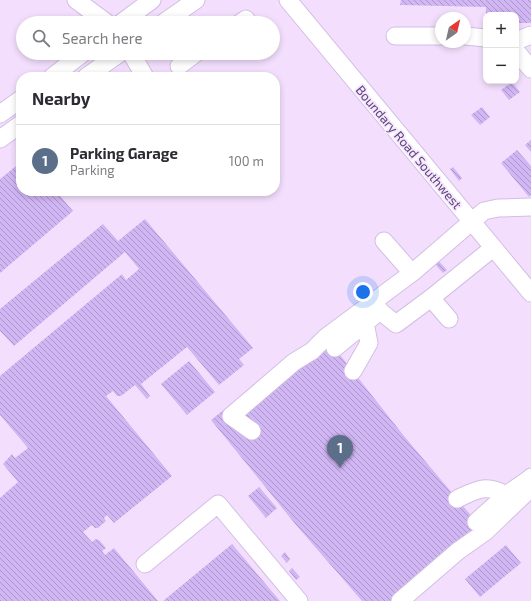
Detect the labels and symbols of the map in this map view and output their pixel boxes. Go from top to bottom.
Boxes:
north arrow [435,12,471,48]
street label: Boundary Road Southwest [353,82,465,212]
your location [353,282,373,302]
pin: 1 [327,435,353,468]

